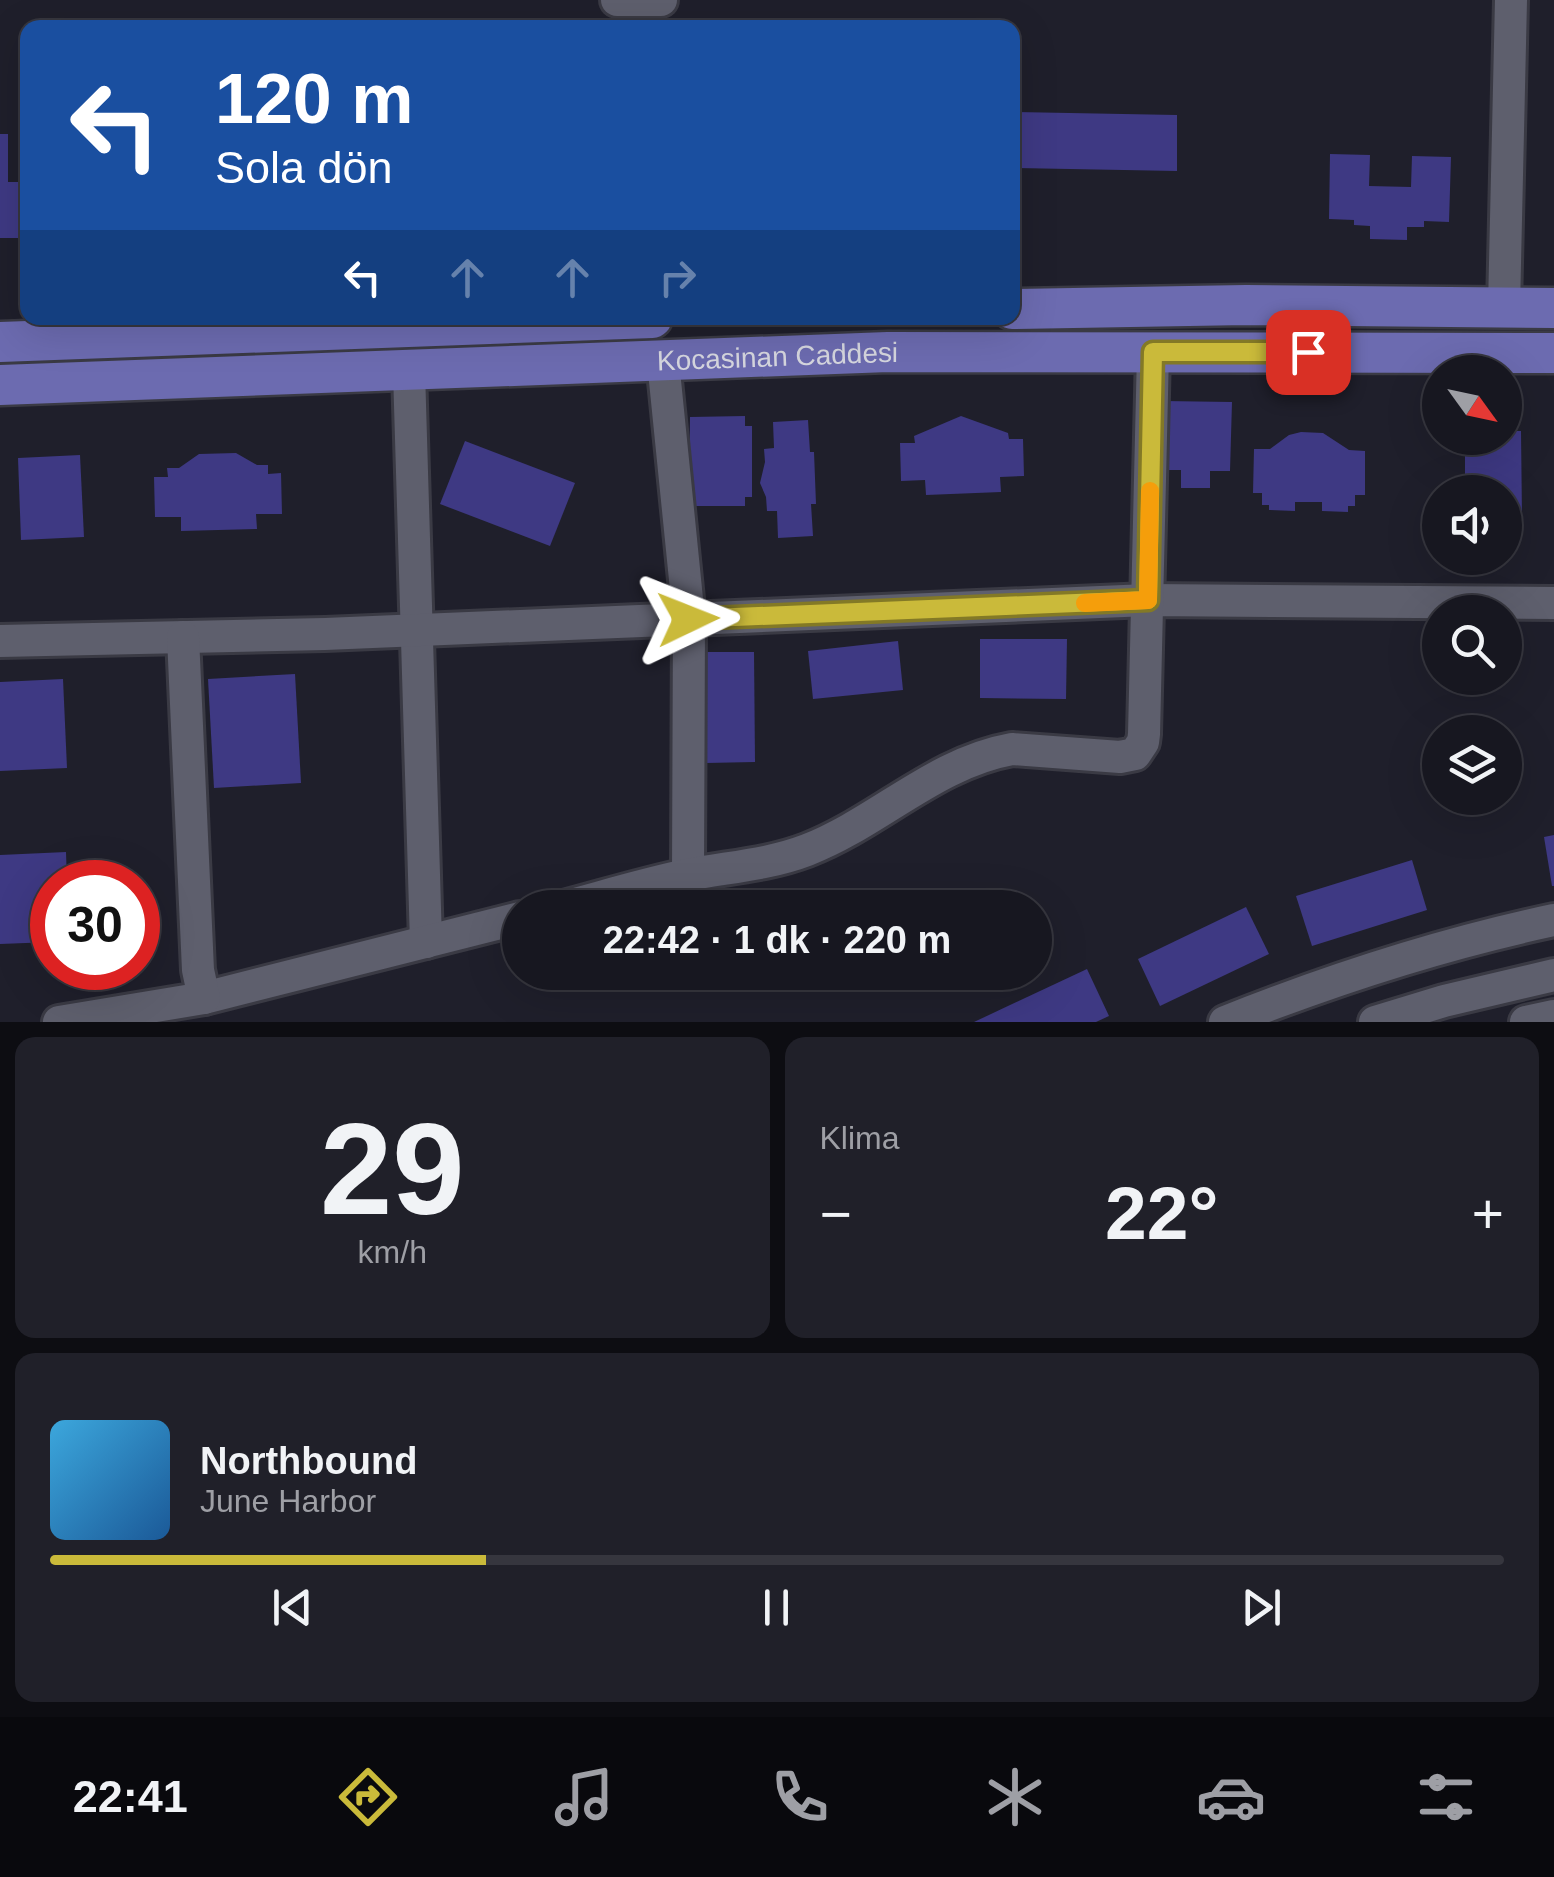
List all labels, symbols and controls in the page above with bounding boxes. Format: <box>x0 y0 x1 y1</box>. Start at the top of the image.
icon: left <box>50 60 180 190</box>
text: 120 m <box>215 60 413 138</box>
text: Sola dön <box>215 142 393 193</box>
icon: left <box>335 250 390 305</box>
icon: ahead <box>440 250 495 305</box>
icon: ahead <box>545 250 600 305</box>
icon: right <box>650 250 705 305</box>
pin <box>1266 310 1351 395</box>
icon: arrive <box>1281 325 1336 380</box>
street label: Kocasinan Caddesi <box>656 336 898 376</box>
north arrow <box>1422 355 1522 455</box>
map controls <box>1422 355 1522 815</box>
button: sound <box>1422 475 1522 575</box>
position arrow <box>636 567 740 671</box>
button: search <box>1422 595 1522 695</box>
button: layers <box>1422 715 1522 815</box>
speed limit sign: 30 <box>30 860 160 990</box>
text: 22:42 · 1 dk · 220 m <box>603 919 951 961</box>
text: 29 <box>320 1096 465 1242</box>
text: Klima <box>820 1120 900 1156</box>
text: 22° <box>1105 1171 1218 1255</box>
text: − <box>820 1183 852 1245</box>
text: + <box>1472 1183 1504 1245</box>
text: km/h <box>358 1234 427 1270</box>
text: Northbound <box>200 1440 417 1482</box>
text: June Harbor <box>200 1483 376 1519</box>
icon: previous <box>265 1580 320 1635</box>
icon: pause <box>749 1580 804 1635</box>
icon: next <box>1234 1580 1289 1635</box>
icon: directions <box>333 1762 403 1832</box>
icon: music <box>549 1762 619 1832</box>
icon: phone <box>765 1762 835 1832</box>
icon: climate <box>980 1762 1050 1832</box>
icon: car <box>1196 1762 1266 1832</box>
icon: filters <box>1411 1762 1481 1832</box>
text: 22:41 <box>73 1771 188 1822</box>

